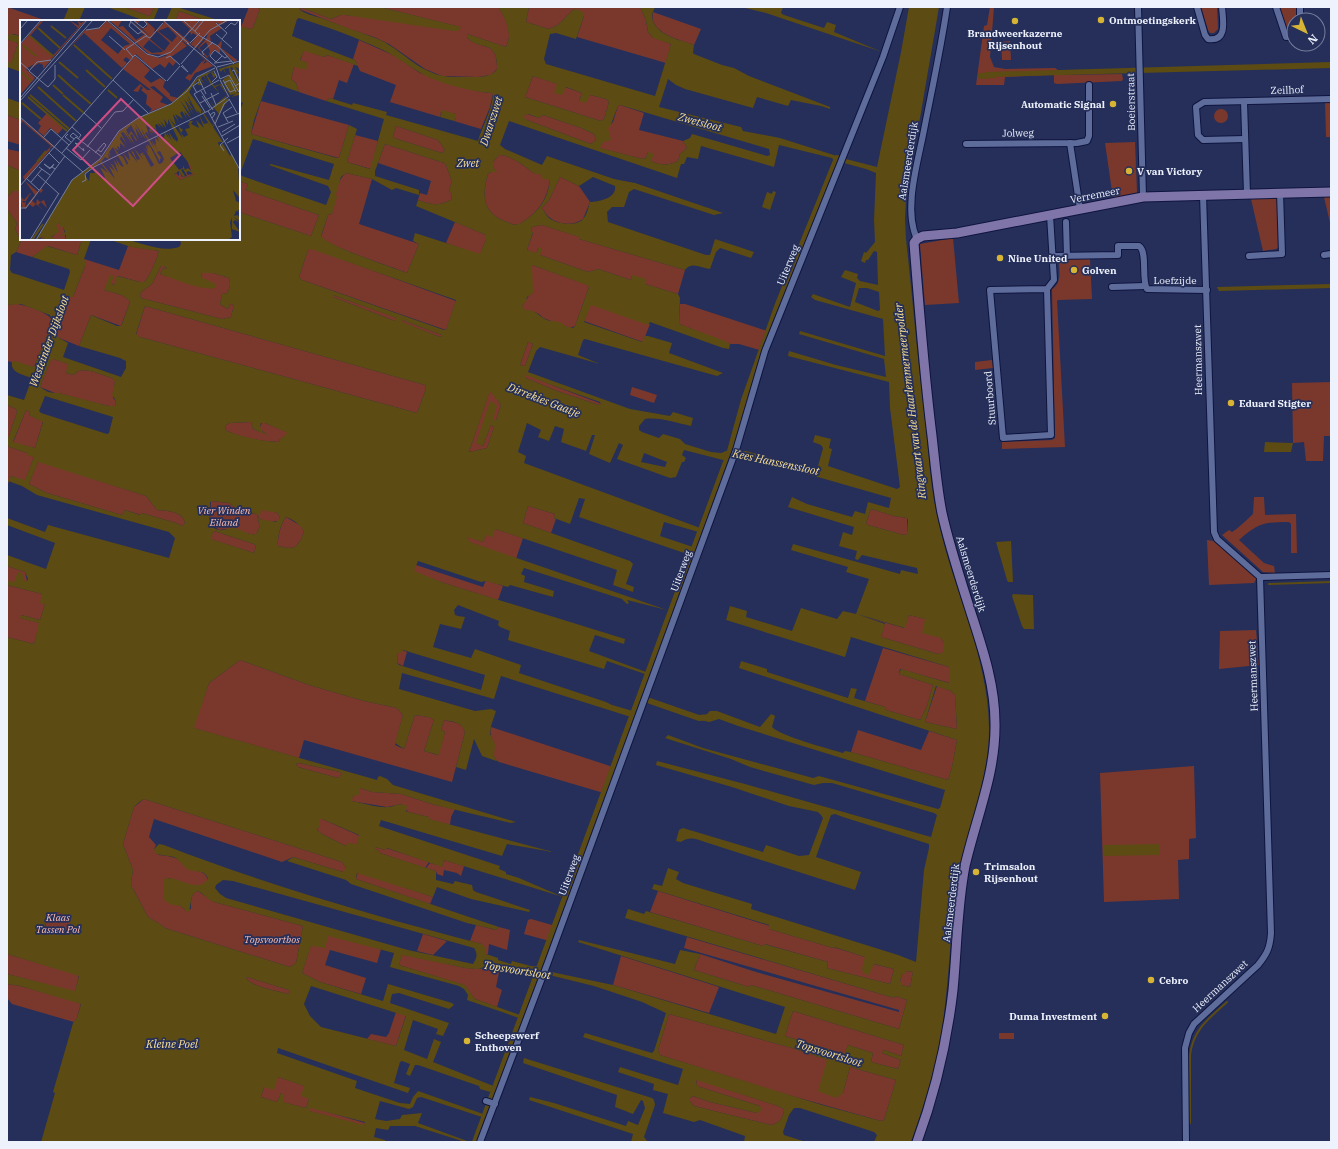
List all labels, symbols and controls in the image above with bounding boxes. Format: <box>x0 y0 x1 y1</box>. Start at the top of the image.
north arrow <box>1286 12 1326 52</box>
place label: Ontmoetingskerk <box>1109 14 1197 27</box>
marker: Ontmoetingskerk <box>1096 15 1106 25</box>
marker: Brandweerkazerne Rijsenhout <box>1010 16 1020 26</box>
inset map <box>20 20 240 240</box>
place label: Brandweerkazerne Rijsenhout <box>967 27 1063 52</box>
text: N <box>1305 31 1321 48</box>
street label: Boeierstraat <box>1124 72 1138 131</box>
street label: Zeilhof <box>1270 83 1304 97</box>
water label: Dwarszwet <box>476 94 506 148</box>
place label: Automatic Signal <box>1021 98 1105 111</box>
marker: Automatic Signal <box>1108 99 1118 109</box>
water label: Zwetsloot <box>676 109 724 135</box>
street label: Aalsmeerderdijk <box>895 121 921 201</box>
street label: Jolweg <box>1002 126 1034 140</box>
water label: Zwet <box>456 156 480 170</box>
place label: V van Victory <box>1137 165 1203 178</box>
marker: V van Victory <box>1124 166 1134 176</box>
street label: Verremeer <box>1069 184 1122 206</box>
street label: Uiterweg <box>774 242 802 287</box>
place label: Nine United <box>1008 252 1068 265</box>
marker: Nine United <box>995 253 1005 263</box>
place label: Golven <box>1082 264 1117 277</box>
marker: Golven <box>1069 265 1079 275</box>
street label: Loefzijde <box>1153 274 1197 287</box>
water label: Westeinder Dijksloot <box>26 292 72 388</box>
water label: Ringvaart van de Haarlemmermeerpolder <box>891 301 929 501</box>
street label: Heermanszwet <box>1191 324 1205 395</box>
street label: Stuurboord <box>981 370 999 426</box>
water label: Dirrekies Gaatje <box>505 379 582 420</box>
place label: Eduard Stigter <box>1239 397 1311 410</box>
marker: Eduard Stigter <box>1226 398 1236 408</box>
water label: Kees Hanssenssloot <box>730 446 822 478</box>
park label: Vier Winden Eiland <box>197 504 251 529</box>
street label: Aalsmeerderdijk <box>953 534 989 614</box>
street label: Uiterweg <box>668 548 695 593</box>
street label: Heermanszwet <box>1245 640 1261 712</box>
street label: Uiterweg <box>556 852 583 897</box>
place label: Trimsalon Rijsenhout <box>984 860 1038 885</box>
street label: Aalsmeerderdijk <box>940 863 962 943</box>
marker: Trimsalon Rijsenhout <box>971 867 981 877</box>
park label: Klaas Tassen Pol <box>36 911 80 936</box>
park label: Topsvoortbos <box>244 933 300 946</box>
street label: Heermanszwet <box>1190 957 1251 1015</box>
water label: Topsvoortsloot <box>482 958 553 982</box>
place label: Cebro <box>1159 974 1188 987</box>
marker: Cebro <box>1146 975 1156 985</box>
place label: Duma Investment <box>1009 1010 1097 1023</box>
marker: Duma Investment <box>1100 1011 1110 1021</box>
place label: Scheepswerf Enthoven <box>475 1029 540 1054</box>
marker: Scheepswerf Enthoven <box>462 1036 472 1046</box>
water label: Topsvoortsloot <box>794 1036 865 1070</box>
water label: Kleine Poel <box>145 1037 199 1051</box>

